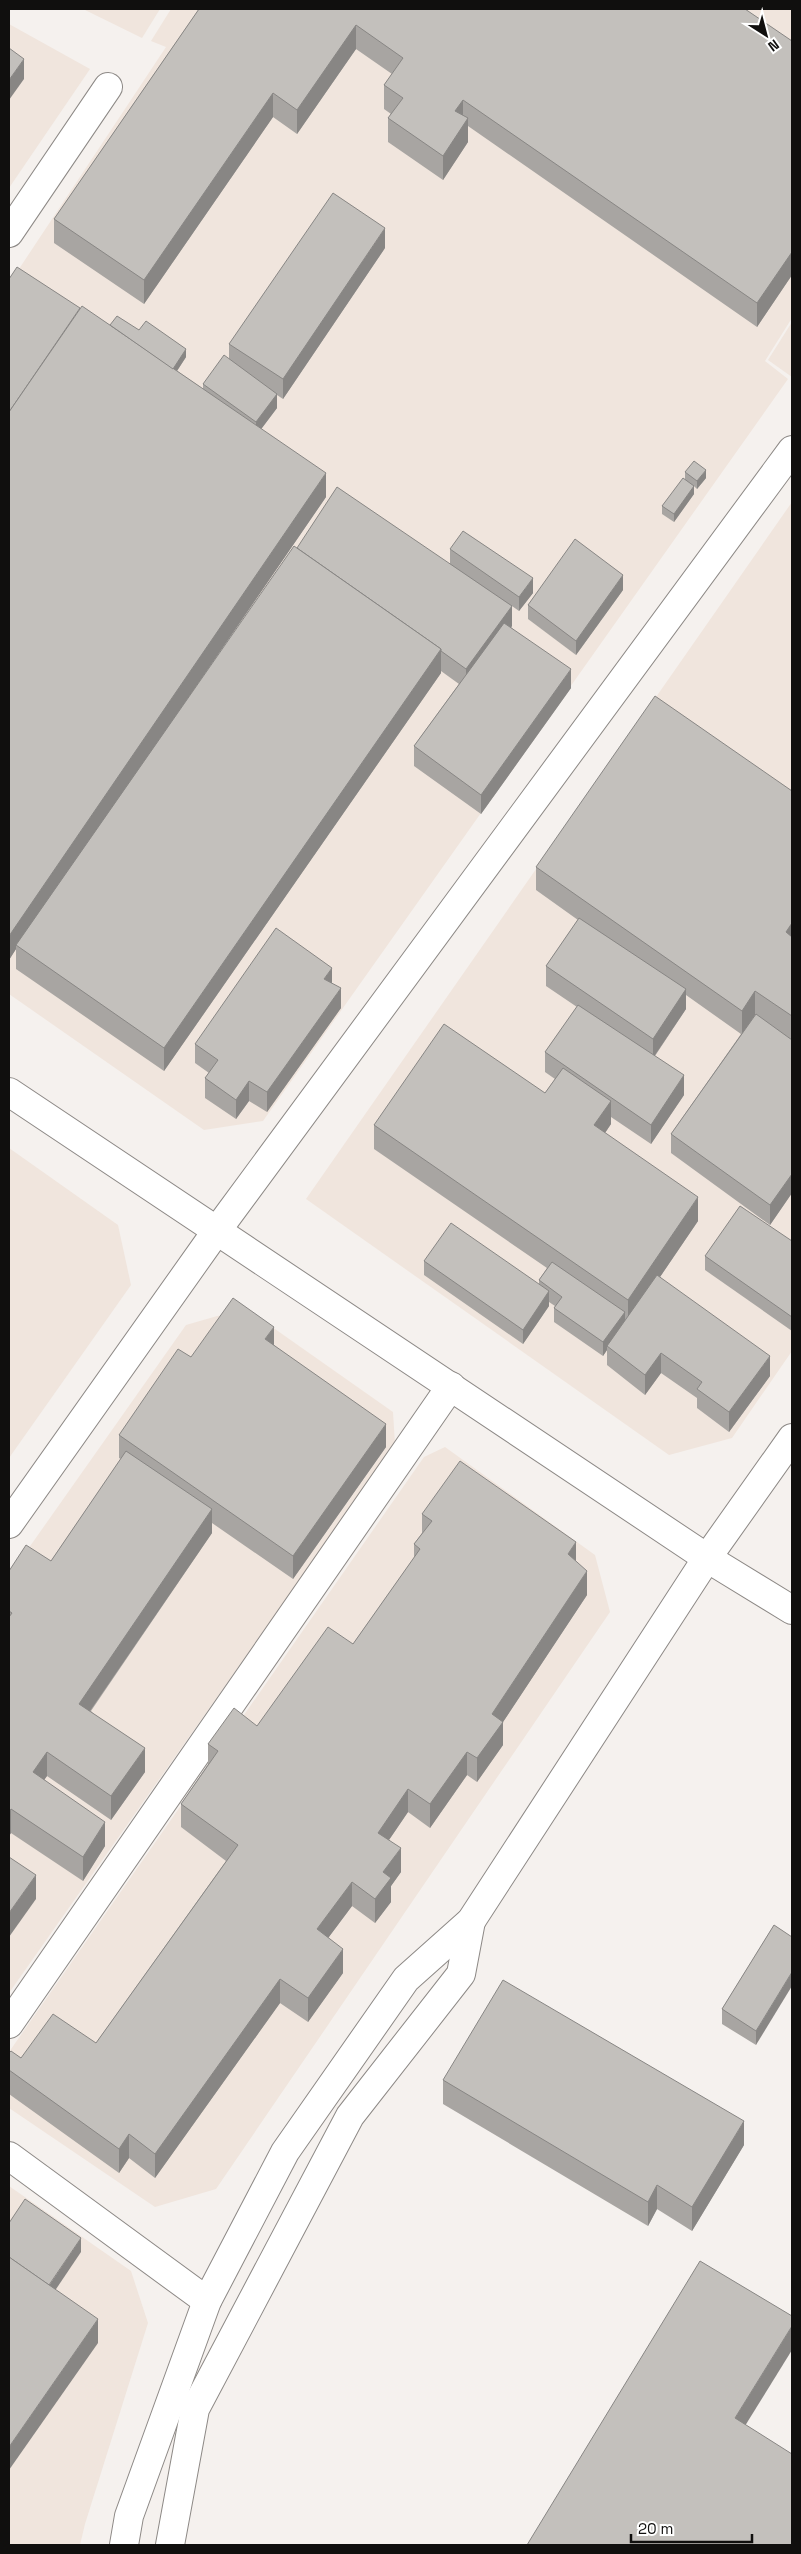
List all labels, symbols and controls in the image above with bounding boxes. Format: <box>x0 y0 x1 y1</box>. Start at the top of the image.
north arrow <box>741 10 791 60</box>
text: N <box>765 35 783 56</box>
scale bar <box>631 2512 752 2544</box>
text: 20 m <box>638 2519 673 2538</box>

